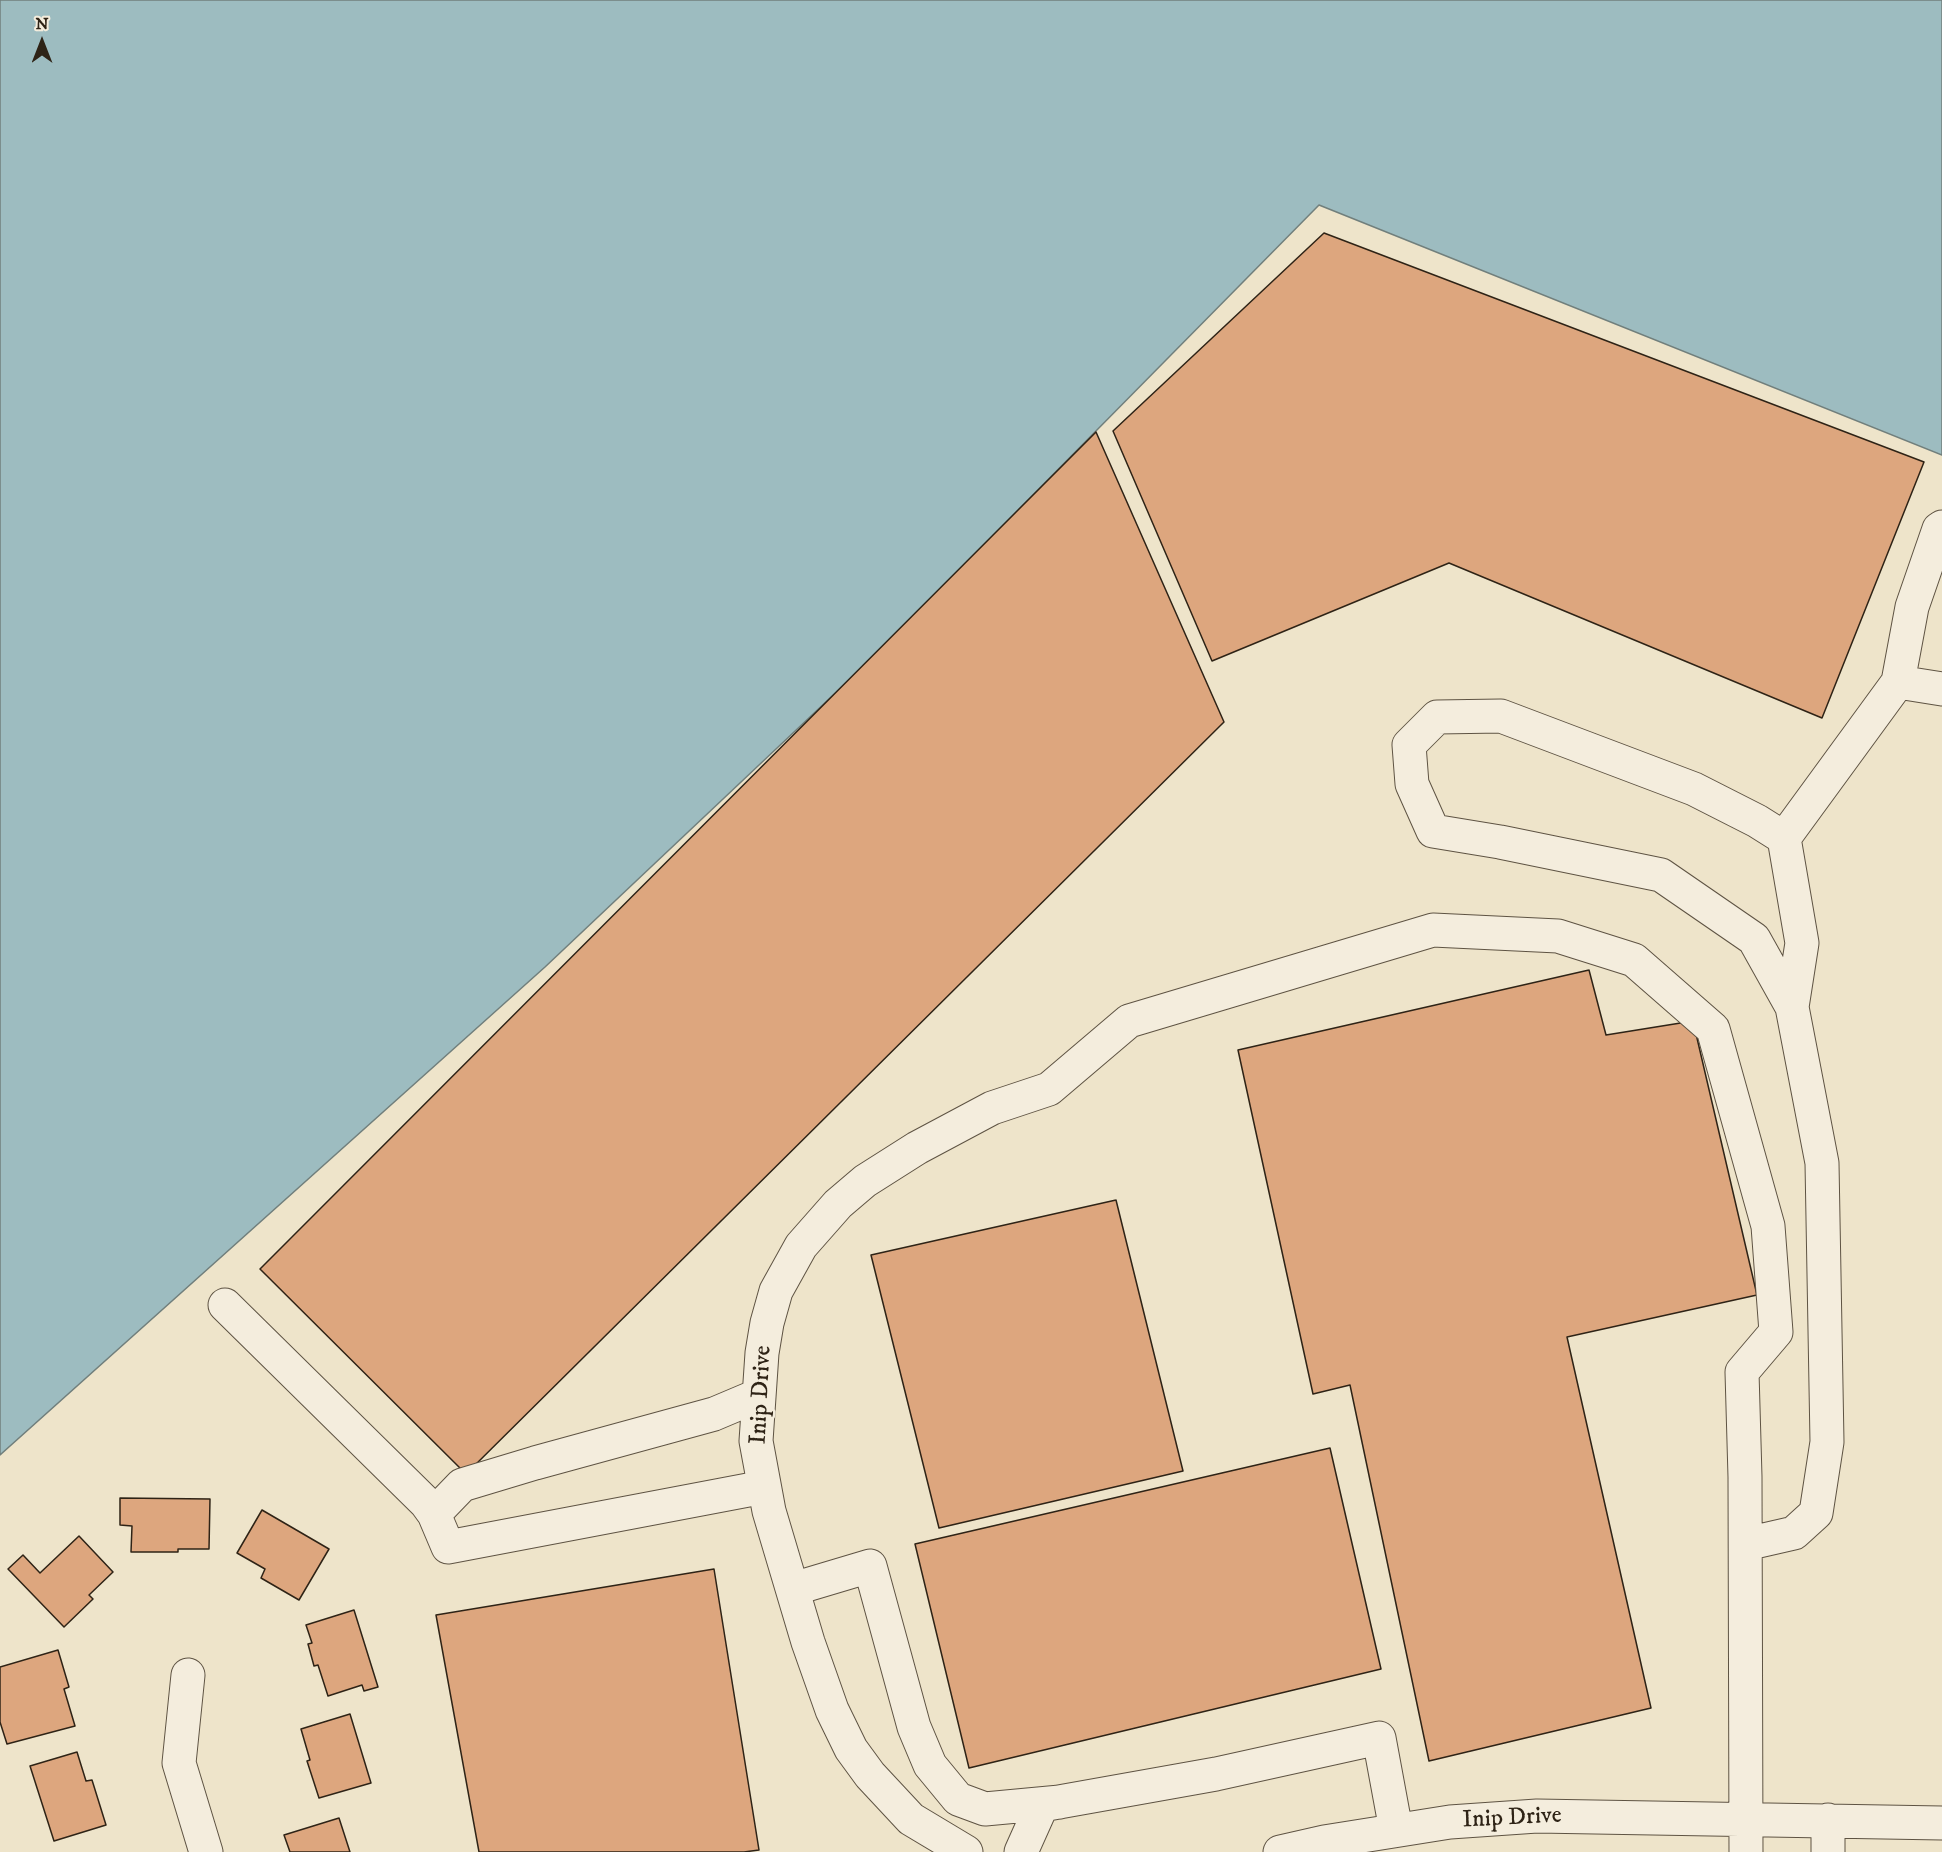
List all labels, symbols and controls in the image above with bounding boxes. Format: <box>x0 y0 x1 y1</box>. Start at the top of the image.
north arrow <box>12 12 72 72</box>
text: N <box>35 14 49 34</box>
street label: Inip Drive <box>745 1345 779 1445</box>
street label: Inip Drive <box>1462 1802 1562 1836</box>

